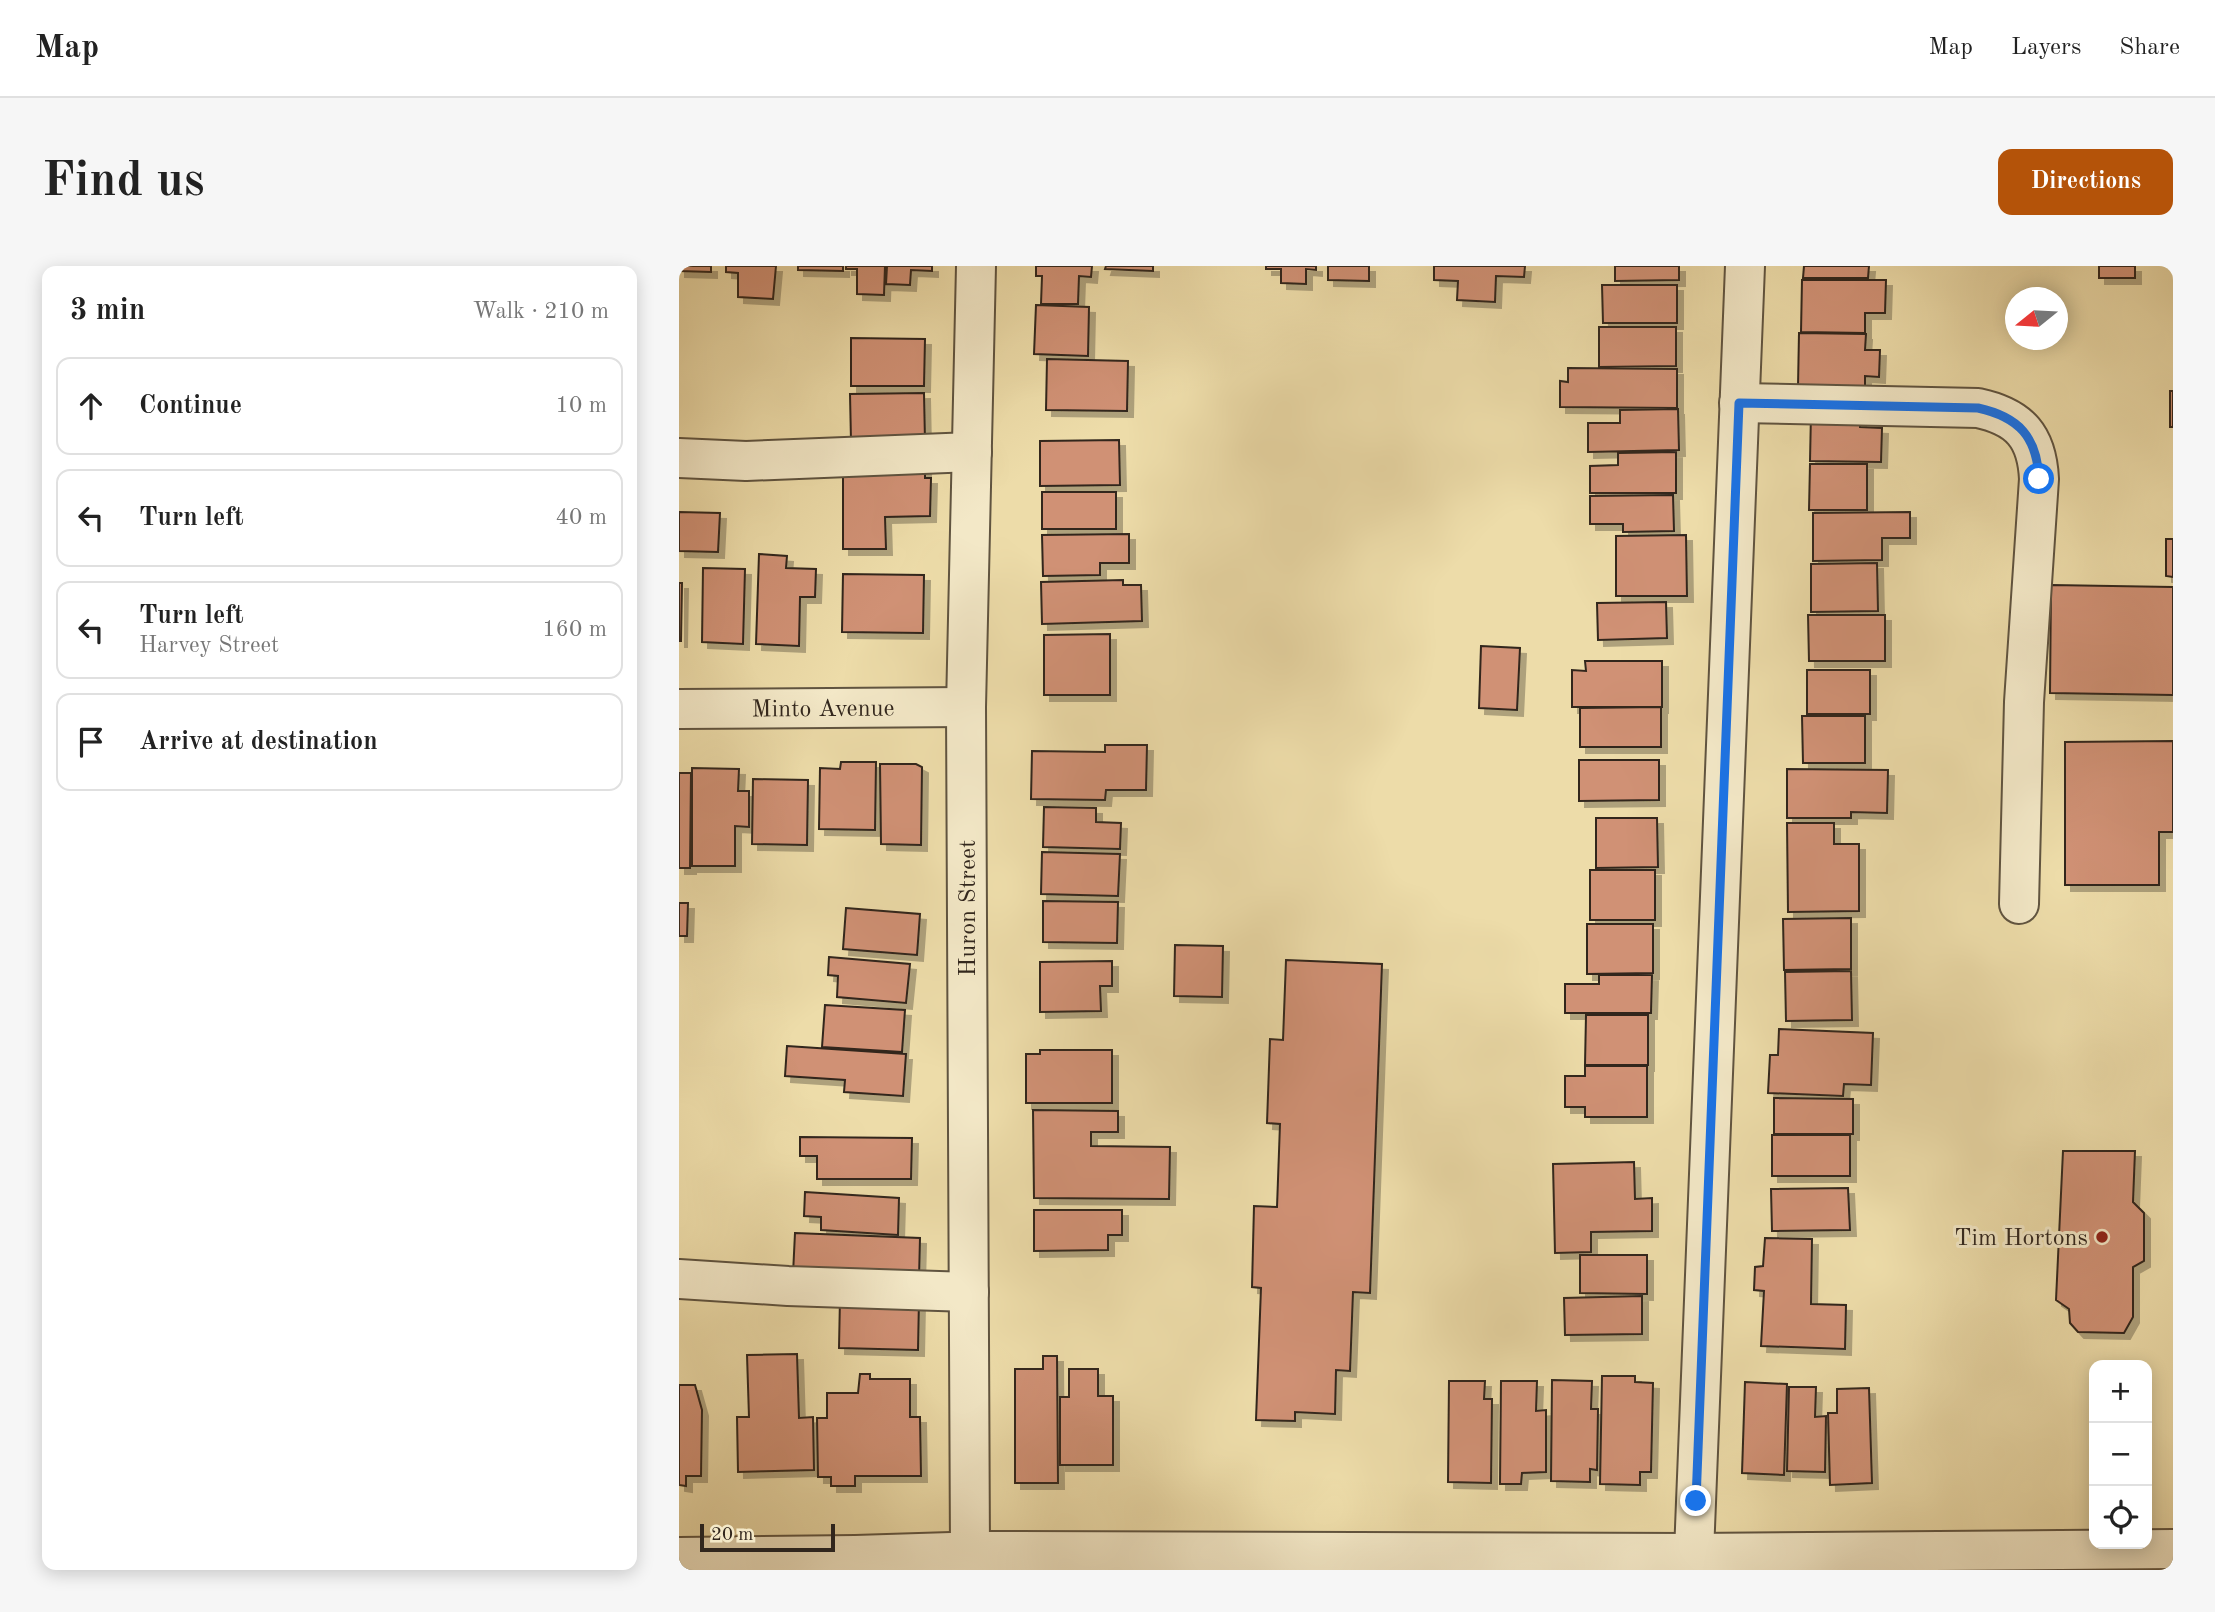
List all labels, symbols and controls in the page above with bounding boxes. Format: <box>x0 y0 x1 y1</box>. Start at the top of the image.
text: Map <box>35 32 99 65</box>
text: Map <box>1929 36 1973 60</box>
text: Layers <box>2011 36 2081 60</box>
text: Share <box>2119 36 2180 60</box>
button: Directions <box>1998 149 2173 215</box>
text: Find us <box>42 158 205 207</box>
north arrow <box>2005 287 2068 350</box>
text: 3 min <box>70 296 145 326</box>
text: Walk · 210 m <box>473 300 609 323</box>
icon: ahead <box>72 387 110 425</box>
text: Continue <box>139 393 242 419</box>
text: 10 m <box>556 394 607 417</box>
route start <box>2023 463 2054 494</box>
icon: left <box>72 499 110 537</box>
text: Turn left <box>139 505 244 531</box>
text: 40 m <box>556 506 607 529</box>
text: Turn left <box>139 603 244 629</box>
icon: left <box>72 611 110 649</box>
text: 160 m <box>542 618 607 641</box>
text: Harvey Street <box>139 634 279 657</box>
street label: Minto Avenue <box>751 697 895 722</box>
icon: arrive <box>72 723 110 761</box>
text: Arrive at destination <box>139 729 378 755</box>
street label: Huron Street <box>957 840 981 976</box>
place label: Tim Hortons <box>1954 1227 2088 1251</box>
marker: Tim Hortons <box>2094 1229 2110 1245</box>
map controls <box>2089 1360 2152 1549</box>
button: + <box>2089 1360 2152 1423</box>
button: − <box>2089 1423 2152 1486</box>
route end <box>1680 1485 1711 1516</box>
button: locate <box>2089 1486 2152 1549</box>
scale bar <box>700 1521 835 1553</box>
text: 20 m <box>711 1526 753 1545</box>

